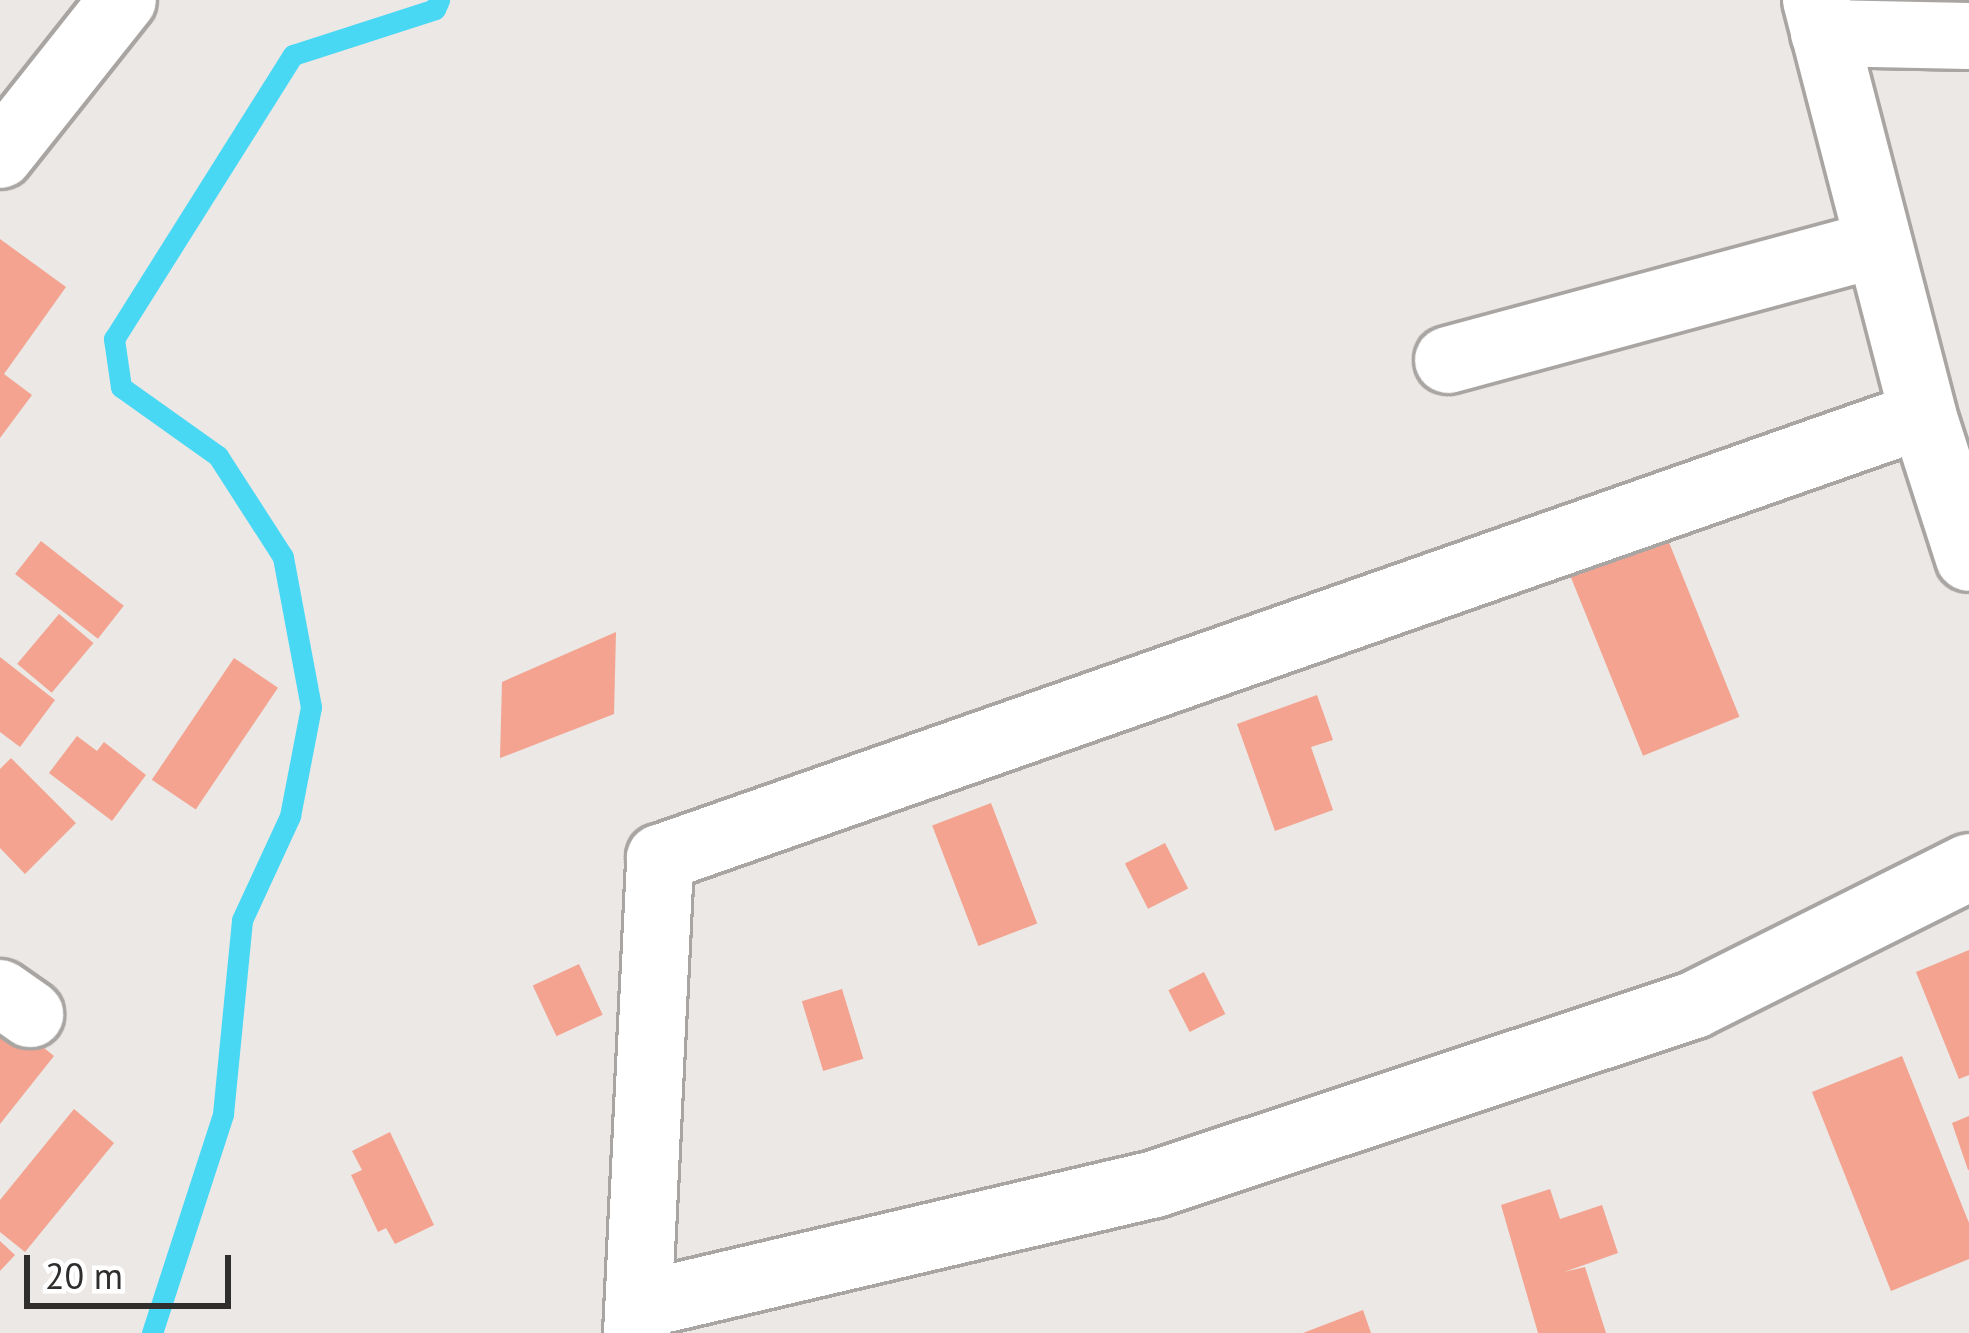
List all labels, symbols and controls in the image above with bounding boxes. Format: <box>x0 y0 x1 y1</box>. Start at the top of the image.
scale bar <box>30 1231 237 1305</box>
text: 20 m <box>45 1252 123 1299</box>

